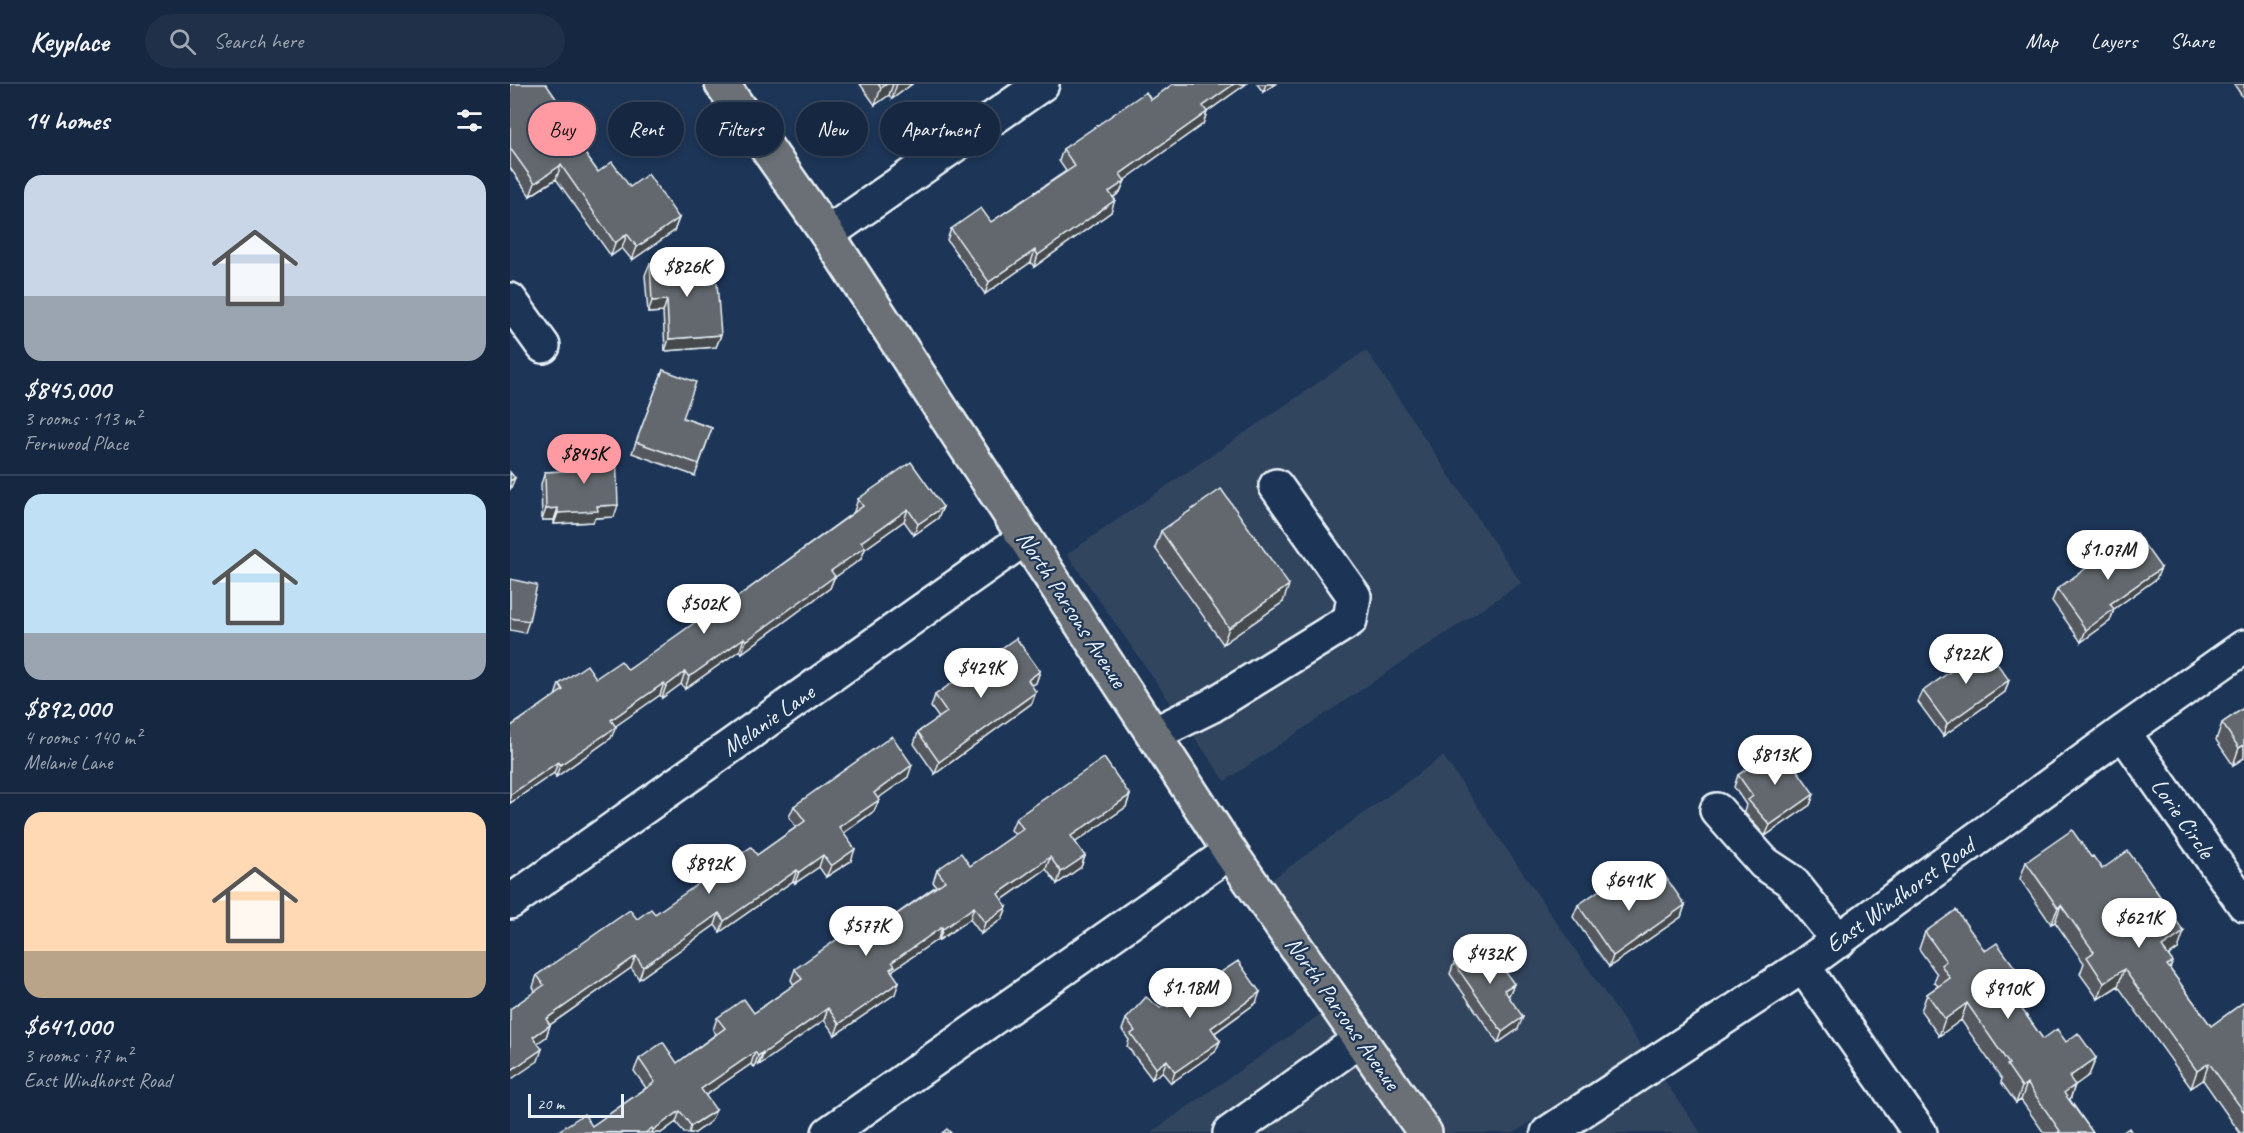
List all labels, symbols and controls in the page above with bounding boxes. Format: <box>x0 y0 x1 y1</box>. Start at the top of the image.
search box <box>145 14 565 68</box>
text: Keyplace <box>30 24 109 59</box>
icon: search <box>166 25 199 58</box>
text: Search here <box>214 27 303 55</box>
text: Map <box>2025 28 2058 54</box>
text: Layers <box>2091 28 2137 54</box>
text: Share <box>2170 28 2214 54</box>
chip: Buy <box>528 102 596 156</box>
chip: Rent <box>608 102 684 156</box>
chip: Filters <box>696 102 784 156</box>
chip: New <box>796 102 868 156</box>
chip: Apartment <box>880 102 1000 156</box>
text: 14 homes <box>24 104 109 137</box>
icon: filters <box>453 104 486 137</box>
icon: home <box>201 214 309 322</box>
pin: $826K <box>645 247 729 298</box>
text: $826K <box>664 254 710 279</box>
text: $845,000 <box>24 373 111 406</box>
text: 3 rooms · 113 m² <box>24 406 141 431</box>
text: Fernwood Place <box>24 431 128 456</box>
pin: $845K <box>542 434 626 485</box>
text: $845K <box>561 441 607 466</box>
street label: North Parsons Avenue <box>1010 525 1135 695</box>
pin: $1.07M <box>2059 530 2157 581</box>
icon: home <box>201 533 309 641</box>
text: $1.07M <box>2081 537 2135 562</box>
pin: $502K <box>662 584 746 635</box>
text: $502K <box>681 591 727 616</box>
pin: $922K <box>1924 634 2008 685</box>
text: $922K <box>1943 641 1989 666</box>
pin: $429K <box>939 648 1023 699</box>
text: $429K <box>958 655 1004 680</box>
street label: Melanie Lane <box>716 676 822 763</box>
text: $892,000 <box>24 692 111 725</box>
text: 4 rooms · 140 m² <box>24 725 141 750</box>
pin: $813K <box>1733 735 1817 786</box>
text: $813K <box>1752 742 1798 767</box>
text: Melanie Lane <box>24 750 113 775</box>
street label: Lorie Circle <box>2145 772 2223 866</box>
street label: East Windhorst Road <box>1819 829 1983 959</box>
pin: $892K <box>667 844 751 895</box>
icon: home <box>201 851 309 959</box>
text: $892K <box>686 851 732 876</box>
pin: $641K <box>1587 861 1671 912</box>
text: $641K <box>1606 868 1652 893</box>
pin: $621K <box>2097 898 2181 949</box>
text: $621K <box>2116 905 2162 930</box>
pin: $577K <box>824 906 908 957</box>
text: $577K <box>843 913 889 938</box>
street label: North Parsons Avenue <box>1279 930 1408 1098</box>
pin: $432K <box>1448 934 1532 985</box>
text: $432K <box>1467 941 1513 966</box>
pin: $1.18M <box>1141 968 1239 1019</box>
pin: $910K <box>1966 969 2050 1020</box>
text: $1.18M <box>1163 975 1217 1000</box>
text: $910K <box>1985 976 2031 1001</box>
text: $641,000 <box>24 1010 112 1043</box>
text: 3 rooms · 77 m² <box>24 1043 132 1068</box>
text: East Windhorst Road <box>24 1068 172 1093</box>
scale bar <box>528 1091 624 1118</box>
text: 20 m <box>537 1094 564 1114</box>

